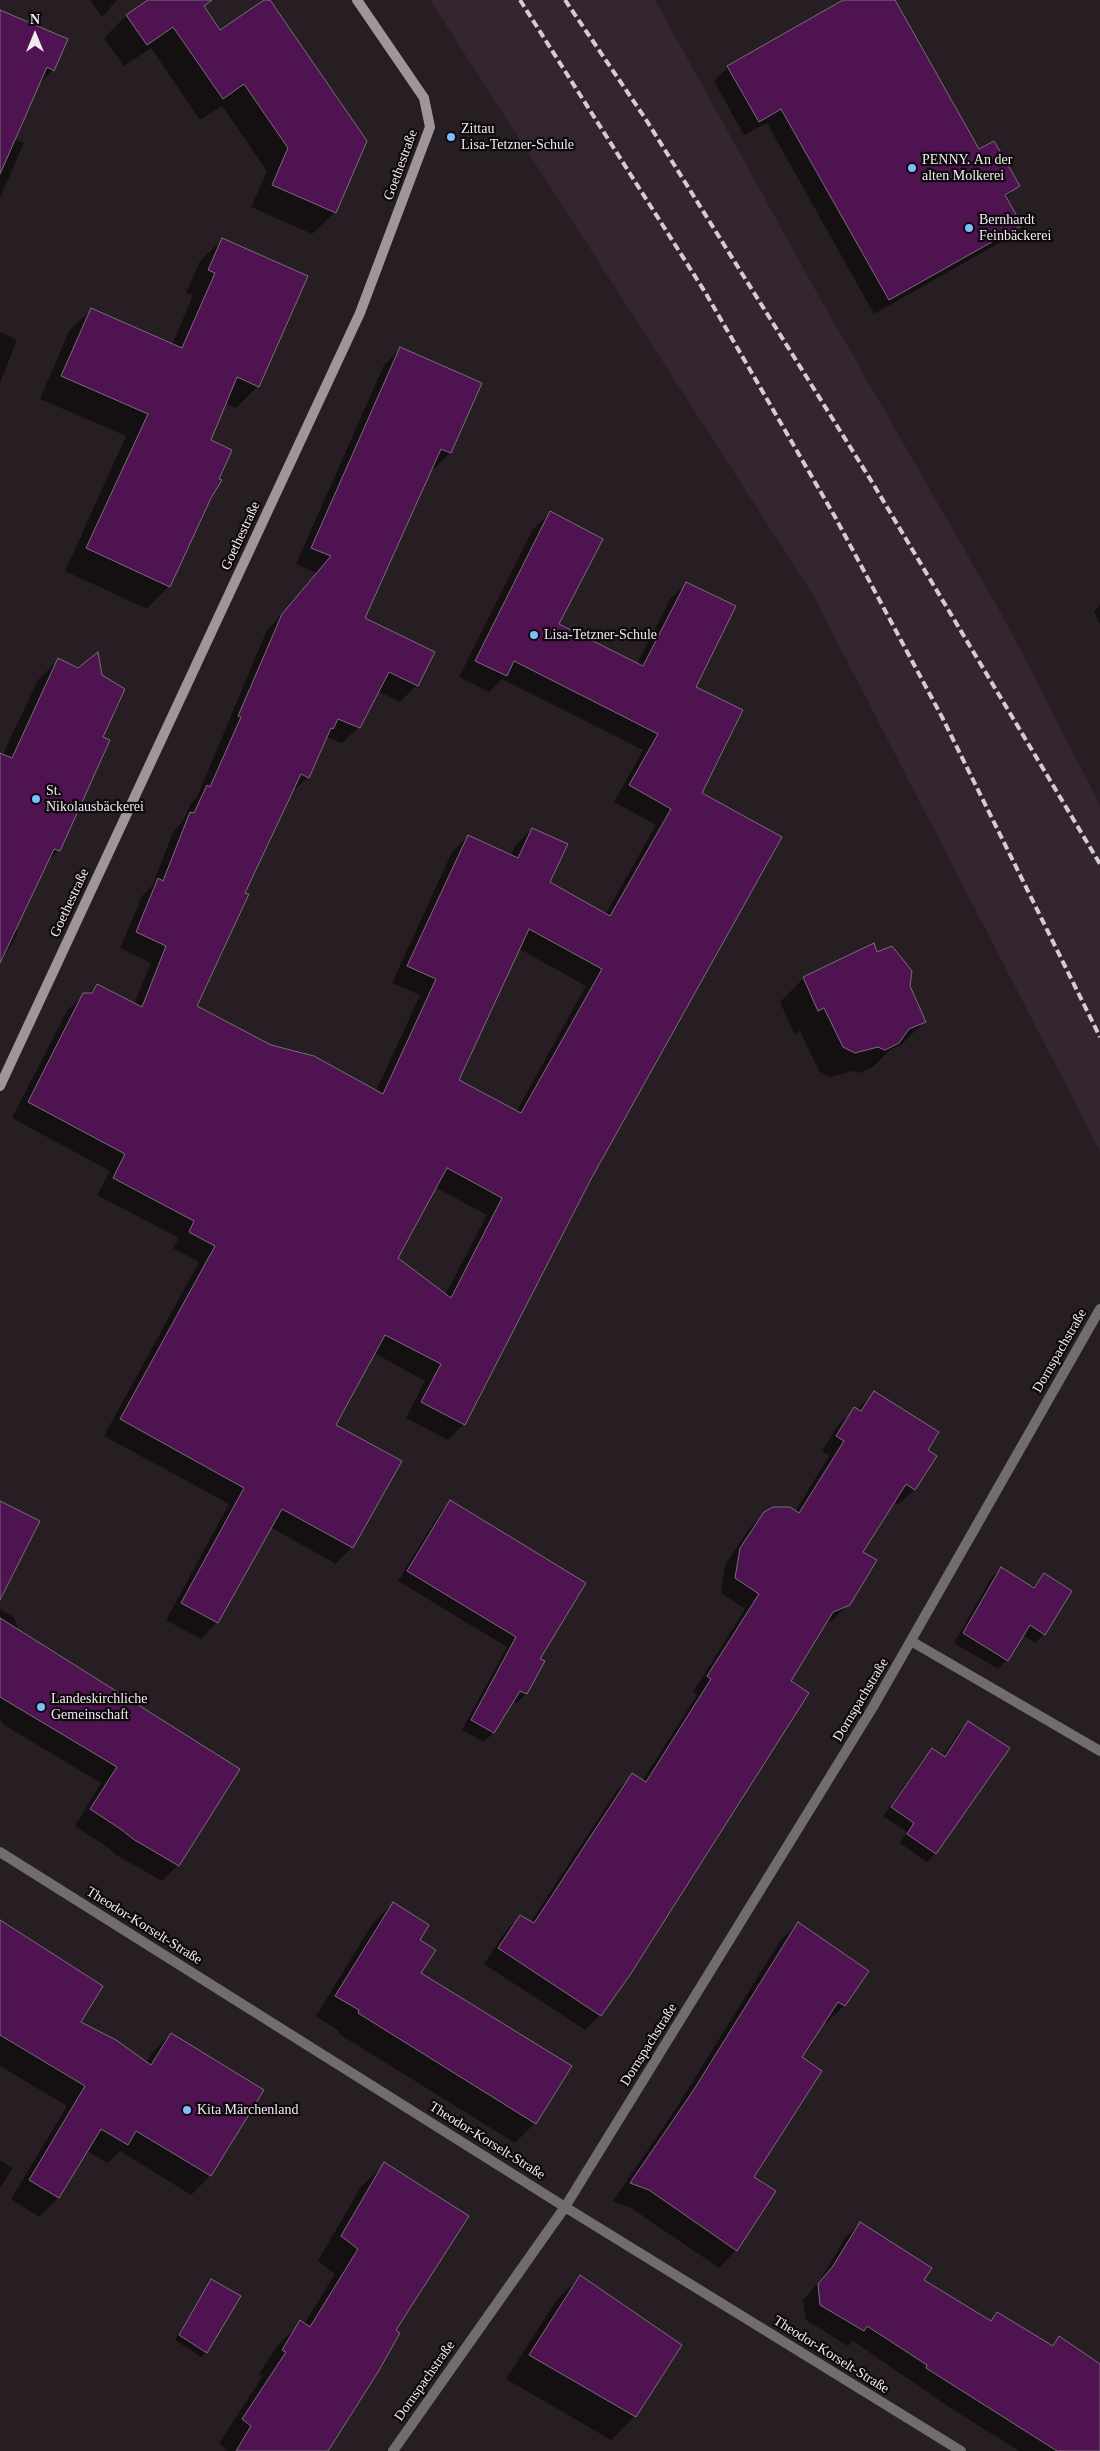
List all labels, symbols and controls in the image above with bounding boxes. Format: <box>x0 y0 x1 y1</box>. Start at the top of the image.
north arrow <box>10 10 60 60</box>
text: N <box>30 12 40 27</box>
place label: Zittau Lisa-Tetzner-Schule <box>461 121 574 154</box>
street label: Goethestraße <box>380 127 422 203</box>
marker: Zittau Lisa-Tetzner-Schule <box>445 131 457 143</box>
place label: PENNY. An der alten Molkerei <box>922 152 1012 184</box>
marker: PENNY. An der alten Molkerei <box>906 162 918 174</box>
place label: Bernhardt Feinbäckerei <box>979 212 1051 244</box>
marker: Bernhardt Feinbäckerei <box>963 222 975 234</box>
street label: Goethestraße <box>218 499 264 573</box>
place label: Lisa-Tetzner-Schule <box>544 627 657 643</box>
marker: Lisa-Tetzner-Schule <box>528 629 540 641</box>
place label: St. Nikolausbäckerei <box>46 783 144 816</box>
marker: St. Nikolausbäckerei <box>30 793 42 805</box>
street label: Goethestraße <box>47 866 93 940</box>
street label: Dornspachstraße <box>1029 1306 1091 1396</box>
street label: Dornspachstraße <box>830 1655 892 1745</box>
place label: Landeskirchliche Gemeinschaft <box>51 1691 147 1724</box>
marker: Landeskirchliche Gemeinschaft <box>35 1701 47 1713</box>
street label: Theodor-Korselt-Straße <box>83 1884 205 1968</box>
street label: Dornspachstraße <box>617 2001 681 2089</box>
street label: Theodor-Korselt-Straße <box>426 2099 548 2183</box>
place label: Kita Märchenland <box>197 2102 298 2118</box>
marker: Kita Märchenland <box>181 2104 193 2116</box>
street label: Theodor-Korselt-Straße <box>770 2313 892 2397</box>
street label: Dornspachstraße <box>391 2338 459 2424</box>

